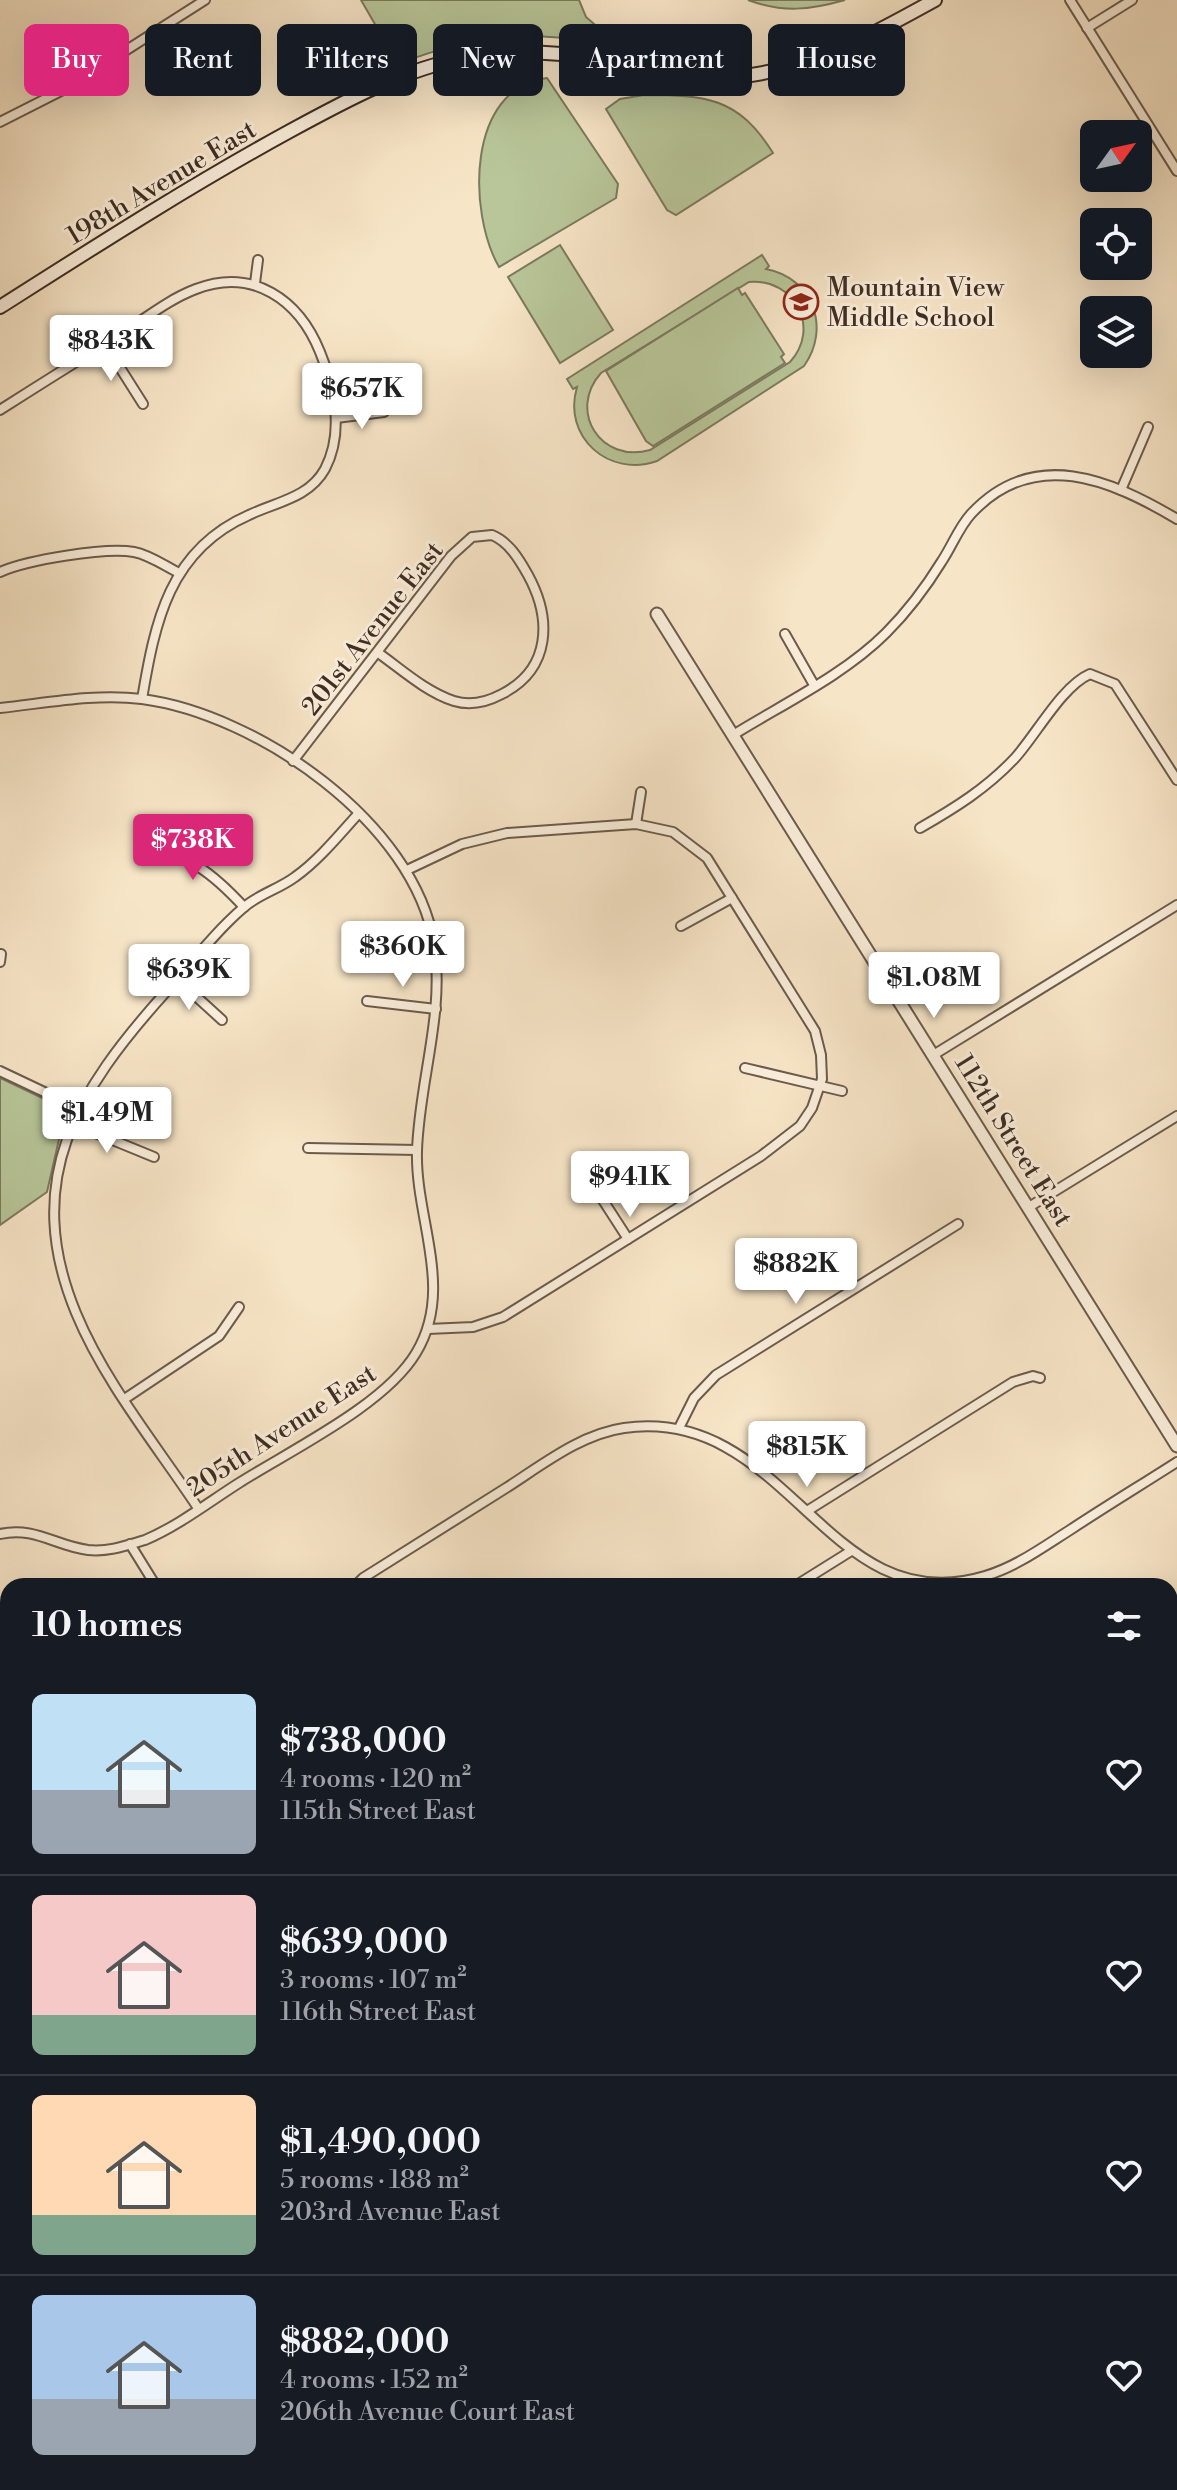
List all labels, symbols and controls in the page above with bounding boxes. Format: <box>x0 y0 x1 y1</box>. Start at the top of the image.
chip: Buy <box>24 24 129 96</box>
chip: Rent <box>145 24 261 96</box>
chip: Filters <box>277 24 417 96</box>
chip: New <box>433 24 543 96</box>
chip: Apartment <box>559 24 752 96</box>
chip: House <box>768 24 905 96</box>
street label: 198th Avenue East <box>61 114 262 252</box>
north arrow <box>1080 120 1152 192</box>
map controls <box>1080 120 1152 368</box>
button: locate <box>1080 208 1152 280</box>
place label: Mountain View Middle School <box>827 272 1005 334</box>
school or university icon: Mountain View Middle School <box>782 283 820 321</box>
button: layers <box>1080 296 1152 368</box>
pin: $843K <box>55 315 167 383</box>
text: $843K <box>68 325 154 357</box>
pin: $657K <box>306 363 418 431</box>
text: $657K <box>320 373 404 405</box>
street label: 201st Avenue East <box>295 535 451 722</box>
pin: $738K <box>137 814 249 882</box>
text: $738K <box>151 824 235 856</box>
pin: $360K <box>347 921 459 989</box>
text: $360K <box>359 931 447 963</box>
pin: $639K <box>133 944 245 1012</box>
pin: $1.08M <box>869 952 999 1020</box>
text: $639K <box>147 954 231 986</box>
text: $1.08M <box>887 962 981 994</box>
street label: 112th Street East <box>947 1049 1079 1232</box>
pin: $1.49M <box>42 1087 172 1155</box>
text: $1.49M <box>60 1097 154 1129</box>
pin: $941K <box>574 1151 686 1219</box>
text: $941K <box>589 1161 671 1193</box>
pin: $882K <box>740 1238 852 1306</box>
text: $882K <box>753 1248 839 1280</box>
street label: 205th Avenue East <box>181 1358 382 1504</box>
pin: $815K <box>751 1421 863 1489</box>
text: $815K <box>766 1431 848 1463</box>
icon: filters <box>1102 1604 1146 1648</box>
text: 10 homes <box>32 1605 182 1647</box>
text: $738,000 <box>280 1721 447 1763</box>
icon: home <box>96 1726 192 1822</box>
icon: heart <box>1102 1752 1146 1796</box>
text: 4 rooms · 120 m² <box>280 1763 471 1795</box>
text: 115th Street East <box>280 1795 476 1827</box>
text: $639,000 <box>280 1922 448 1964</box>
icon: home <box>96 1927 192 2023</box>
icon: heart <box>1102 1953 1146 1997</box>
text: 3 rooms · 107 m² <box>280 1964 467 1996</box>
text: 116th Street East <box>280 1996 476 2028</box>
text: $1,490,000 <box>280 2122 481 2164</box>
icon: home <box>96 2127 192 2223</box>
icon: heart <box>1102 2153 1146 2197</box>
text: 5 rooms · 188 m² <box>280 2164 469 2196</box>
text: 203rd Avenue East <box>280 2196 501 2228</box>
text: $882,000 <box>280 2322 449 2364</box>
icon: home <box>96 2327 192 2423</box>
icon: heart <box>1102 2353 1146 2397</box>
text: 4 rooms · 152 m² <box>280 2364 468 2396</box>
text: 206th Avenue Court East <box>280 2396 575 2428</box>

